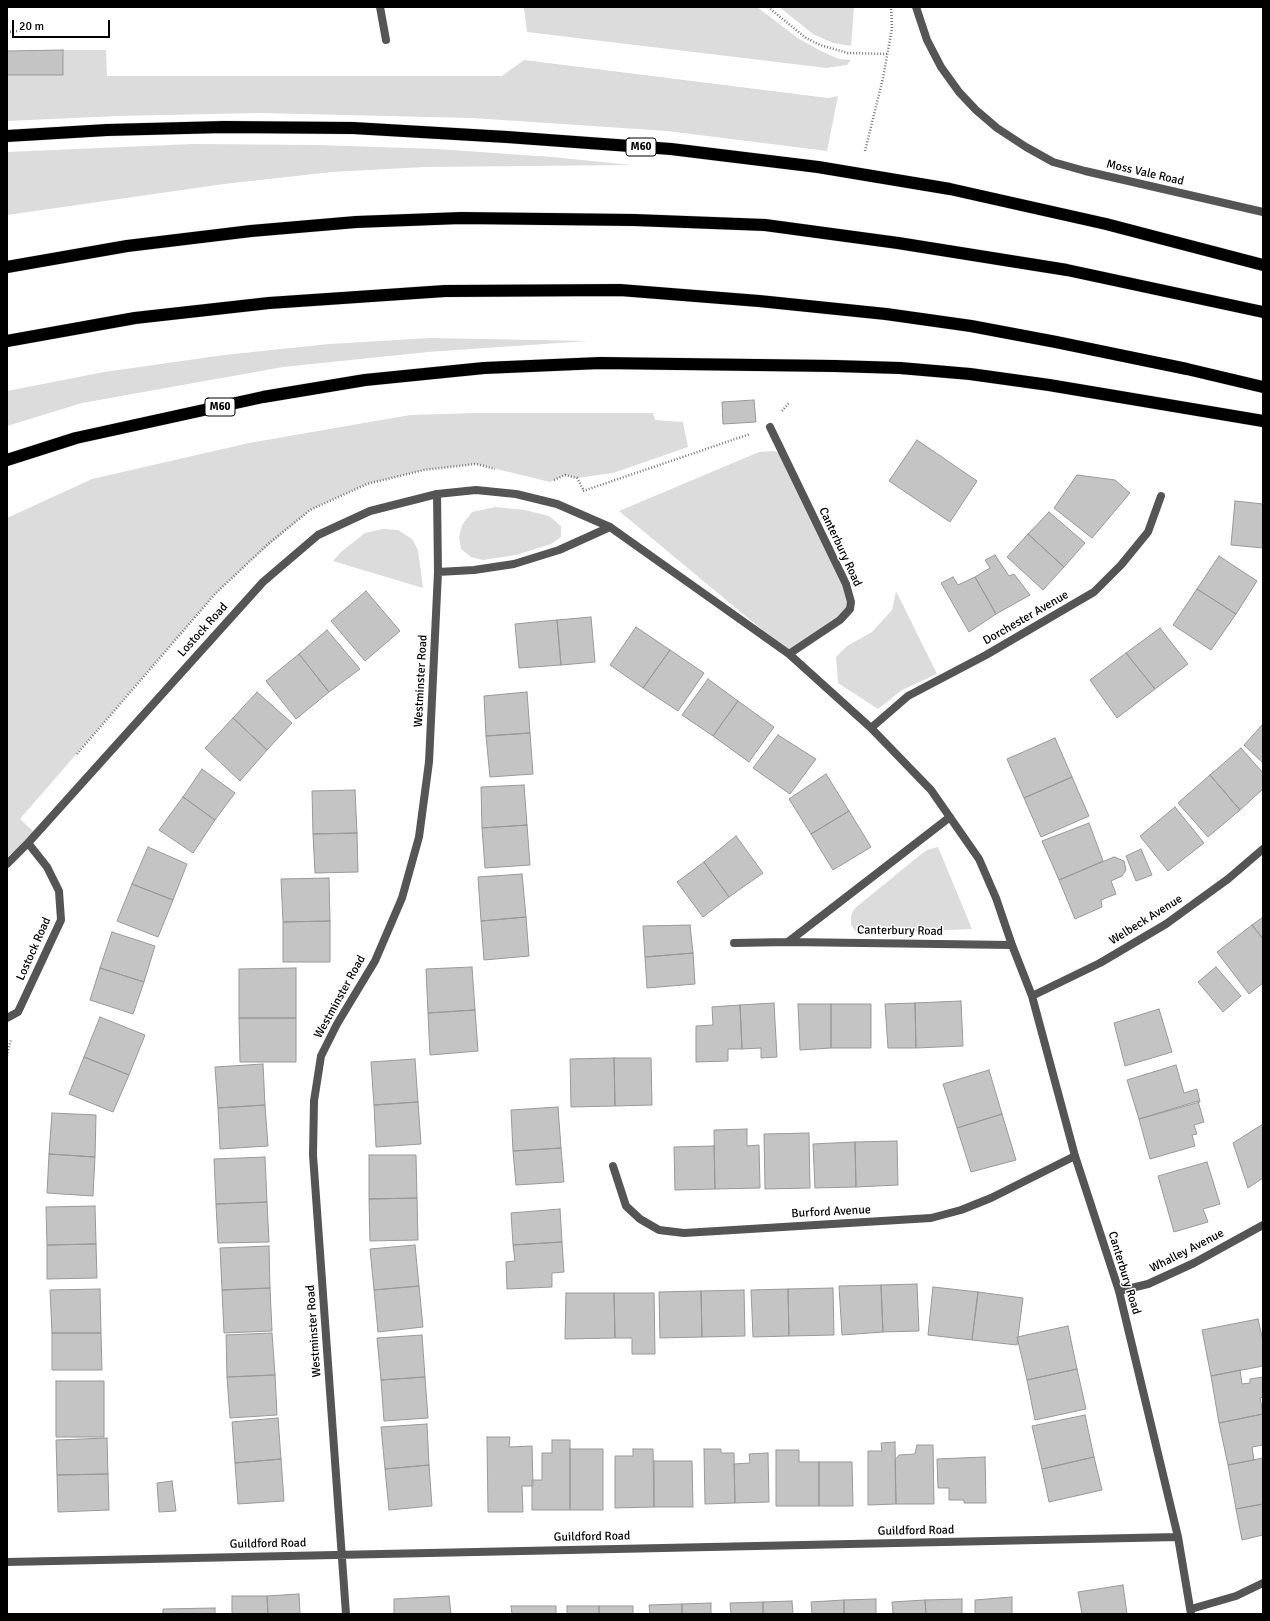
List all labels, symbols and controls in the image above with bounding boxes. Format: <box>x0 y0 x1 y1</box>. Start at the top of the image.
scale bar <box>14 12 112 38</box>
text: 20 m <box>19 19 44 34</box>
road number: M60 <box>626 138 656 156</box>
street label: Moss Vale Road <box>1105 157 1185 189</box>
road number: M60 <box>205 398 235 416</box>
street label: Canterbury Road <box>815 505 865 589</box>
street label: Dorchester Avenue <box>981 588 1071 648</box>
street label: Lostock Road <box>175 600 231 660</box>
street label: Westminster Road <box>411 634 431 728</box>
street label: Welbeck Avenue <box>1107 892 1185 948</box>
street label: Lostock Road <box>14 915 54 983</box>
street label: Canterbury Road <box>857 923 943 939</box>
street label: Westminster Road <box>311 953 369 1041</box>
street label: Burford Avenue <box>791 1203 871 1221</box>
street label: Whalley Avenue <box>1148 1226 1226 1276</box>
street label: Canterbury Road <box>1105 1230 1143 1316</box>
street label: Westminster Road <box>304 1284 324 1378</box>
street label: Guildford Road <box>878 1523 954 1539</box>
street label: Guildford Road <box>554 1529 630 1545</box>
street label: Guildford Road <box>230 1536 306 1552</box>

